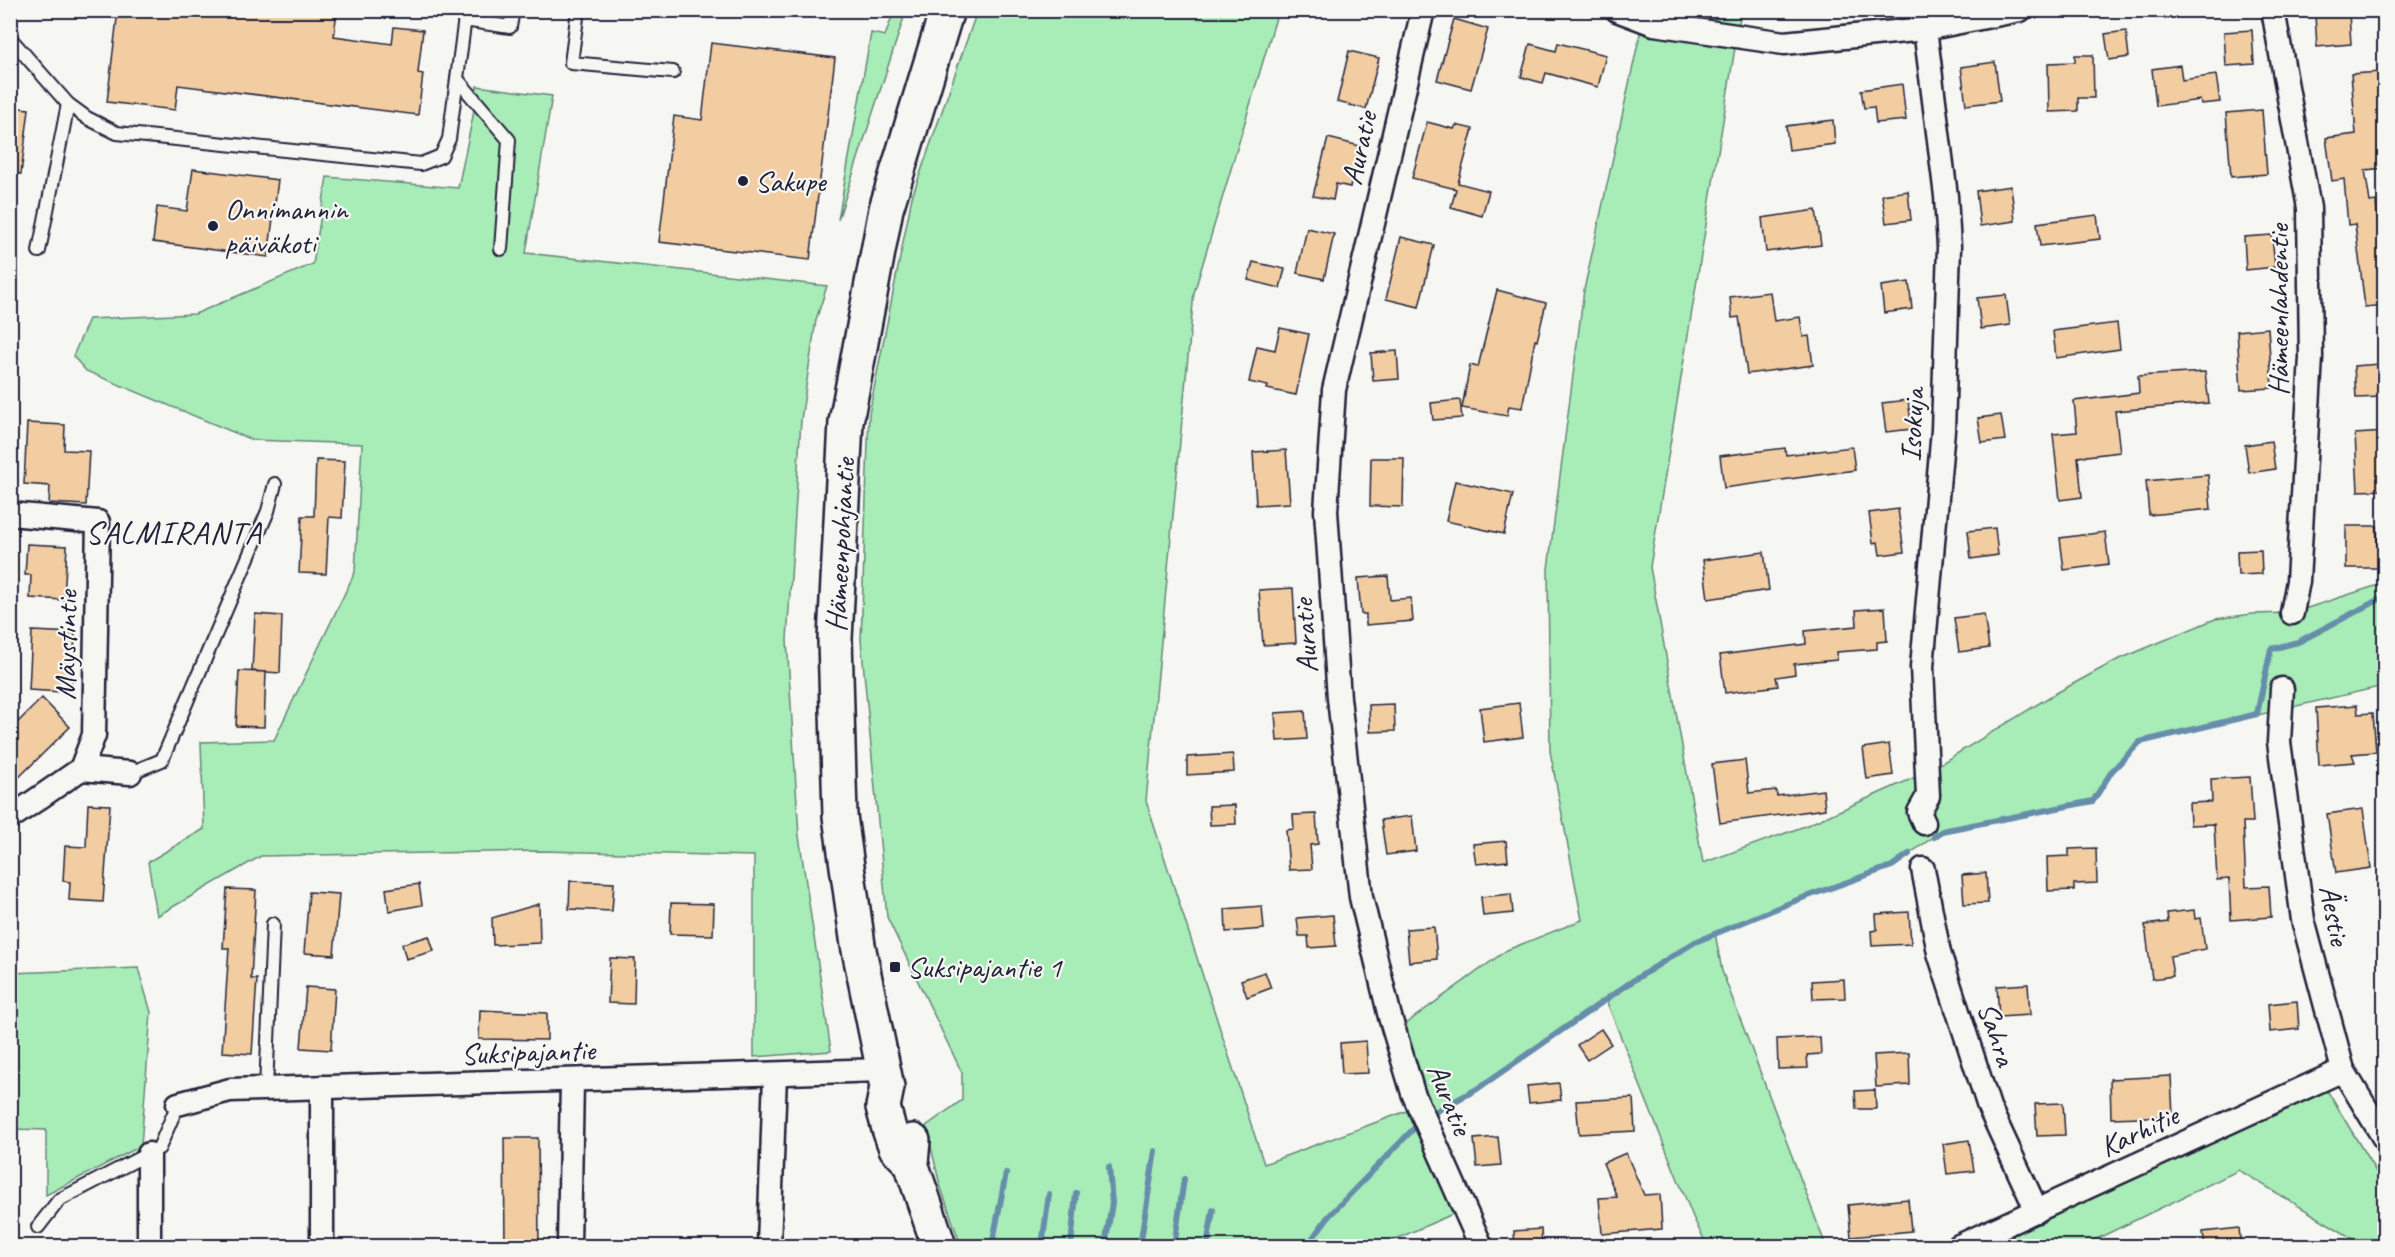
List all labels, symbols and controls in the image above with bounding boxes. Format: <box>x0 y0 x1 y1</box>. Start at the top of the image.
street label: Auratie <box>1332 105 1386 188</box>
place label: Sakupe <box>755 162 828 200</box>
marker: Sakupe <box>736 174 750 188</box>
place label: Onnimannin päiväkoti <box>225 190 349 262</box>
marker: Onnimannin päiväkoti <box>206 219 220 233</box>
street label: Hämeenlahdentie <box>2259 222 2297 396</box>
street label: Isokuja <box>1891 385 1933 462</box>
street label: Hämeenpohjantie <box>816 455 864 633</box>
district label: SALMIRANTA <box>86 512 263 553</box>
street label: Mäystintie <box>46 588 86 700</box>
street label: Auratie <box>1283 596 1327 674</box>
street label: Äestie <box>2311 882 2360 950</box>
place label: Suksipajantie 1 <box>907 948 1063 986</box>
marker: Suksipajantie 1 <box>888 960 902 974</box>
street label: Sahra <box>1969 998 2026 1072</box>
street label: Suksipajantie <box>460 1031 598 1073</box>
street label: Auratie <box>1419 1058 1482 1142</box>
street label: Karhitie <box>2094 1095 2186 1166</box>

